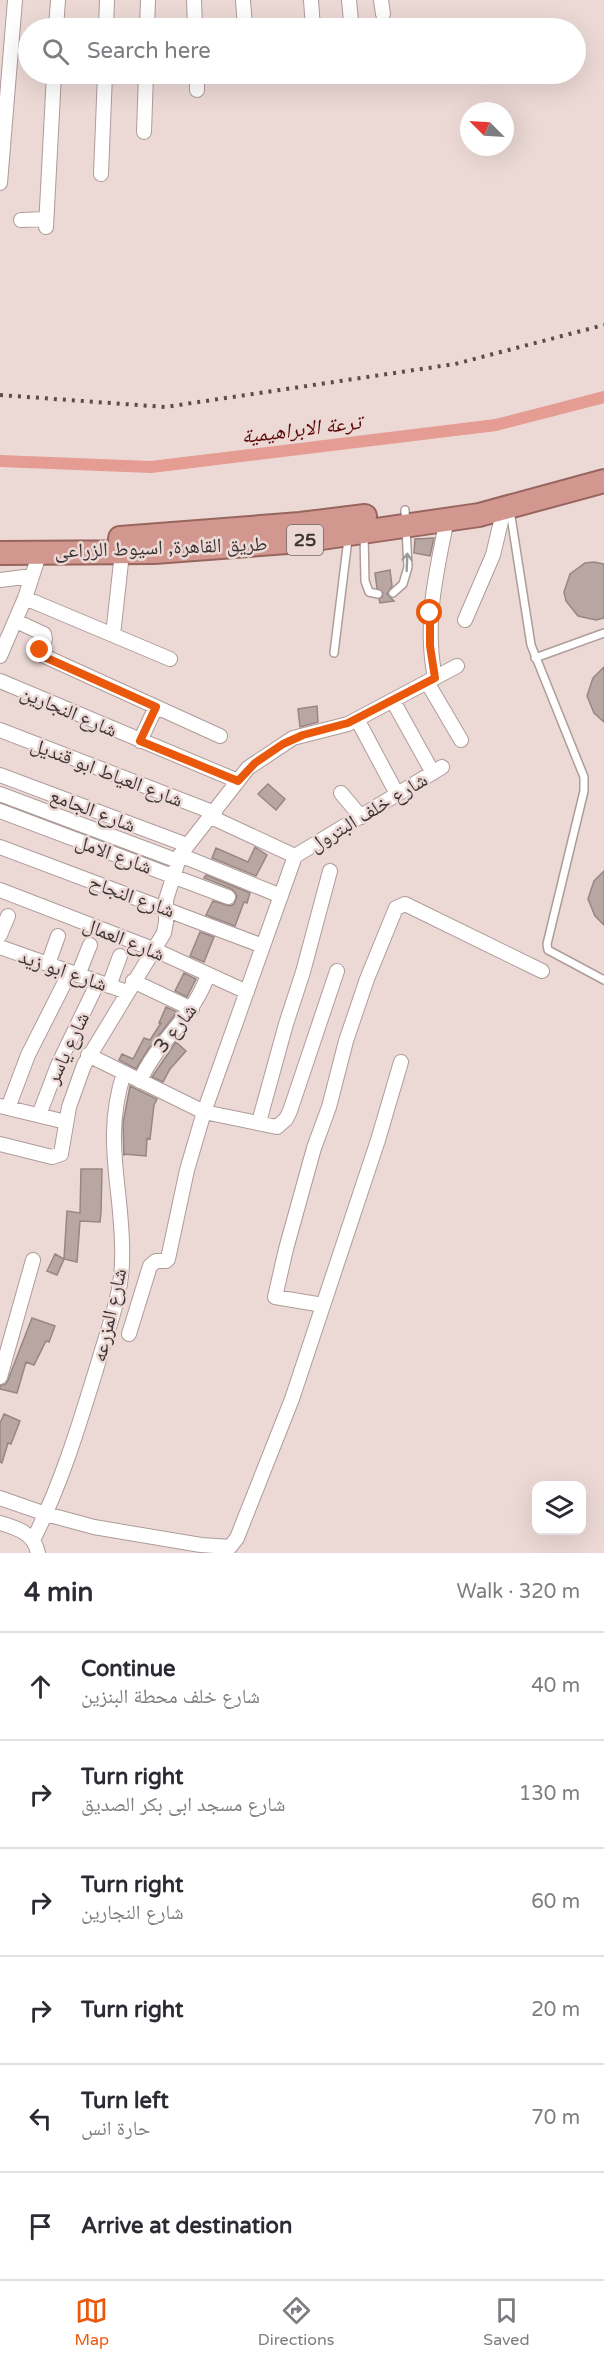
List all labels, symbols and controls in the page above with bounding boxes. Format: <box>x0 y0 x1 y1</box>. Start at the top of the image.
search box <box>18 18 586 84</box>
icon: search <box>39 35 72 68</box>
text: Search here <box>87 38 211 64</box>
north arrow <box>460 102 514 156</box>
water label: ترعة الابراهيمية <box>240 409 367 449</box>
road number: 25 <box>287 525 323 555</box>
street label: طريق القاهرة, اسيوط الزراعى <box>54 532 268 564</box>
one-way arrow <box>401 552 412 572</box>
route start <box>416 599 442 625</box>
route end <box>26 636 52 662</box>
street label: شارع النجارين <box>17 681 121 743</box>
street label: شارع العياط ابو قنديل <box>27 733 186 813</box>
street label: شارع خلف البترول <box>305 768 432 858</box>
street label: شارع الجامع <box>47 784 139 838</box>
street label: شارع الامل <box>72 830 155 880</box>
street label: شارع النجاح <box>86 870 178 923</box>
street label: شارع العمال <box>79 913 168 967</box>
street label: شارع ابو زيد <box>15 945 110 997</box>
street label: شارع 3 <box>149 999 202 1058</box>
street label: شارع ياسر <box>40 1009 95 1089</box>
street label: شارع المزرعه <box>88 1266 132 1364</box>
map controls <box>532 1481 586 1535</box>
button: layers <box>532 1481 586 1535</box>
text: 4 min <box>24 1577 93 1608</box>
text: Walk · 320 m <box>457 1580 580 1604</box>
text: Continue <box>81 1656 176 1682</box>
icon: ahead <box>24 1670 57 1703</box>
text: 40 m <box>531 1674 580 1698</box>
text: شارع خلف محطة البنزين <box>81 1685 260 1709</box>
text: Turn right <box>81 1764 183 1790</box>
icon: right <box>24 1778 57 1811</box>
text: 130 m <box>519 1782 580 1806</box>
text: شارع مسجد ابى بكر الصديق <box>81 1793 286 1817</box>
text: Turn right <box>81 1872 183 1898</box>
icon: right <box>24 1886 57 1919</box>
text: 60 m <box>531 1890 580 1914</box>
text: شارع النجارين <box>81 1901 184 1925</box>
icon: right <box>24 1994 57 2027</box>
text: Turn right <box>81 1997 183 2023</box>
text: 20 m <box>531 1998 580 2022</box>
text: Turn left <box>81 2088 169 2114</box>
icon: left <box>24 2102 57 2135</box>
text: 70 m <box>531 2106 580 2130</box>
text: حارة انس <box>81 2117 150 2141</box>
icon: arrive <box>24 2210 57 2243</box>
text: Arrive at destination <box>81 2213 292 2239</box>
tab: Map <box>74 2294 109 2350</box>
tab: Directions <box>258 2294 334 2350</box>
tab: Saved <box>483 2294 530 2350</box>

